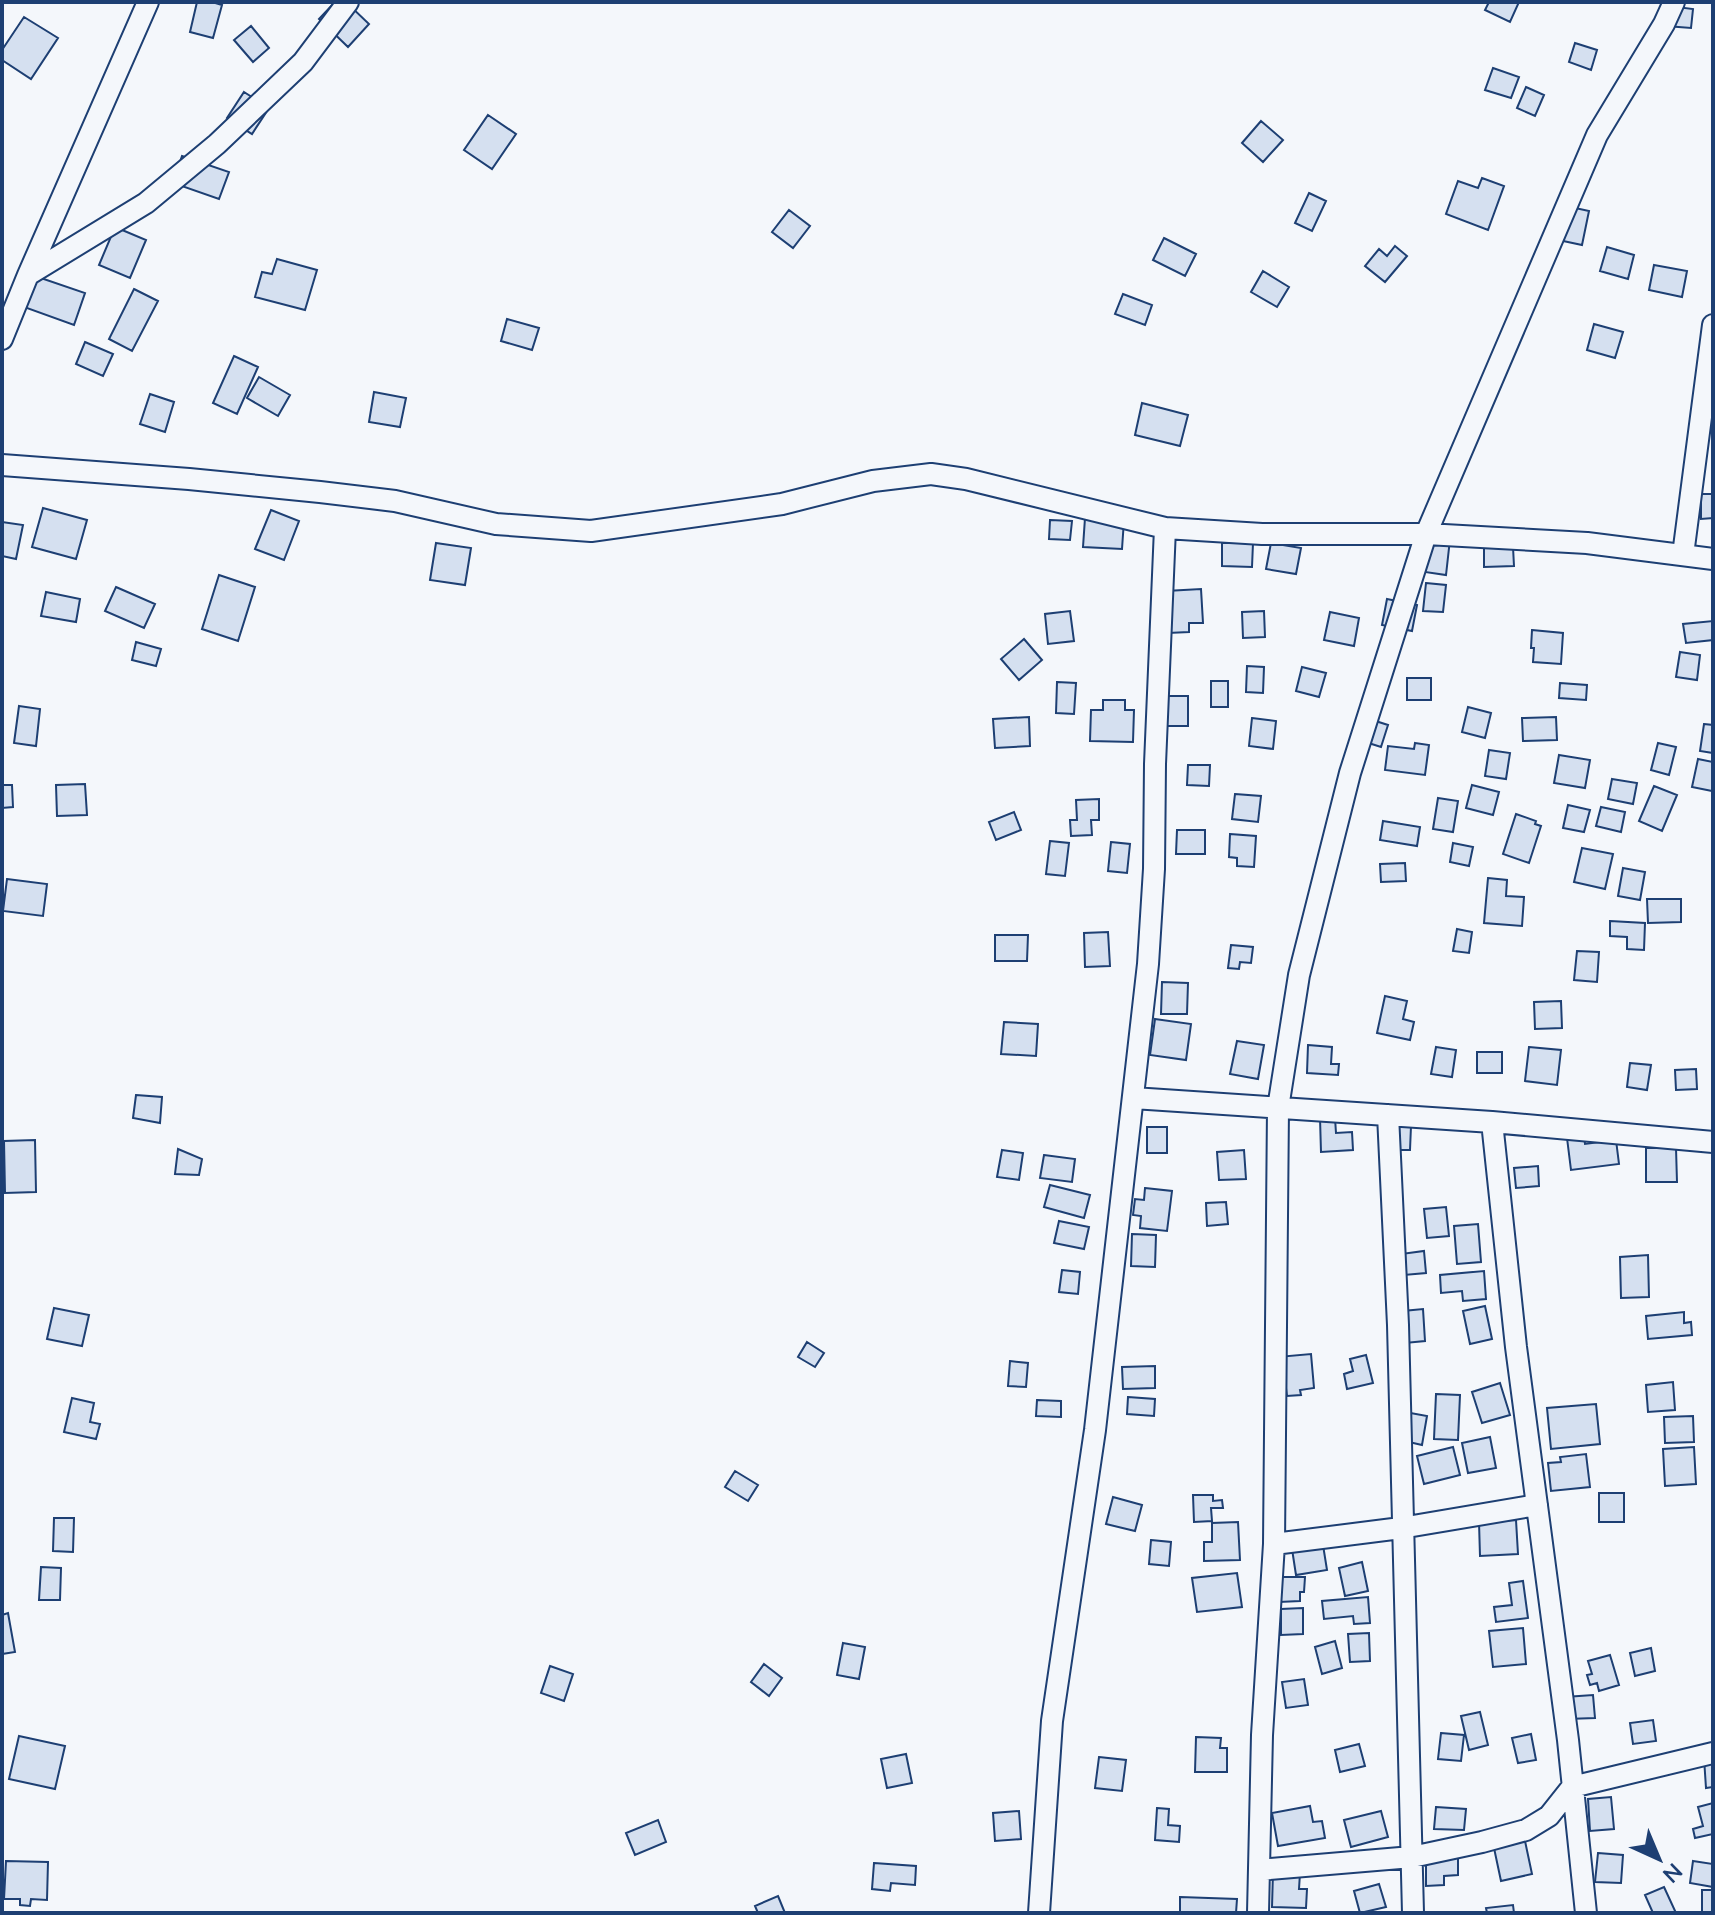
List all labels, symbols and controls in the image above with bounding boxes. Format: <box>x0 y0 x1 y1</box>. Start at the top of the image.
north arrow <box>1619 1819 1699 1899</box>
text: N <box>1657 1858 1689 1889</box>

